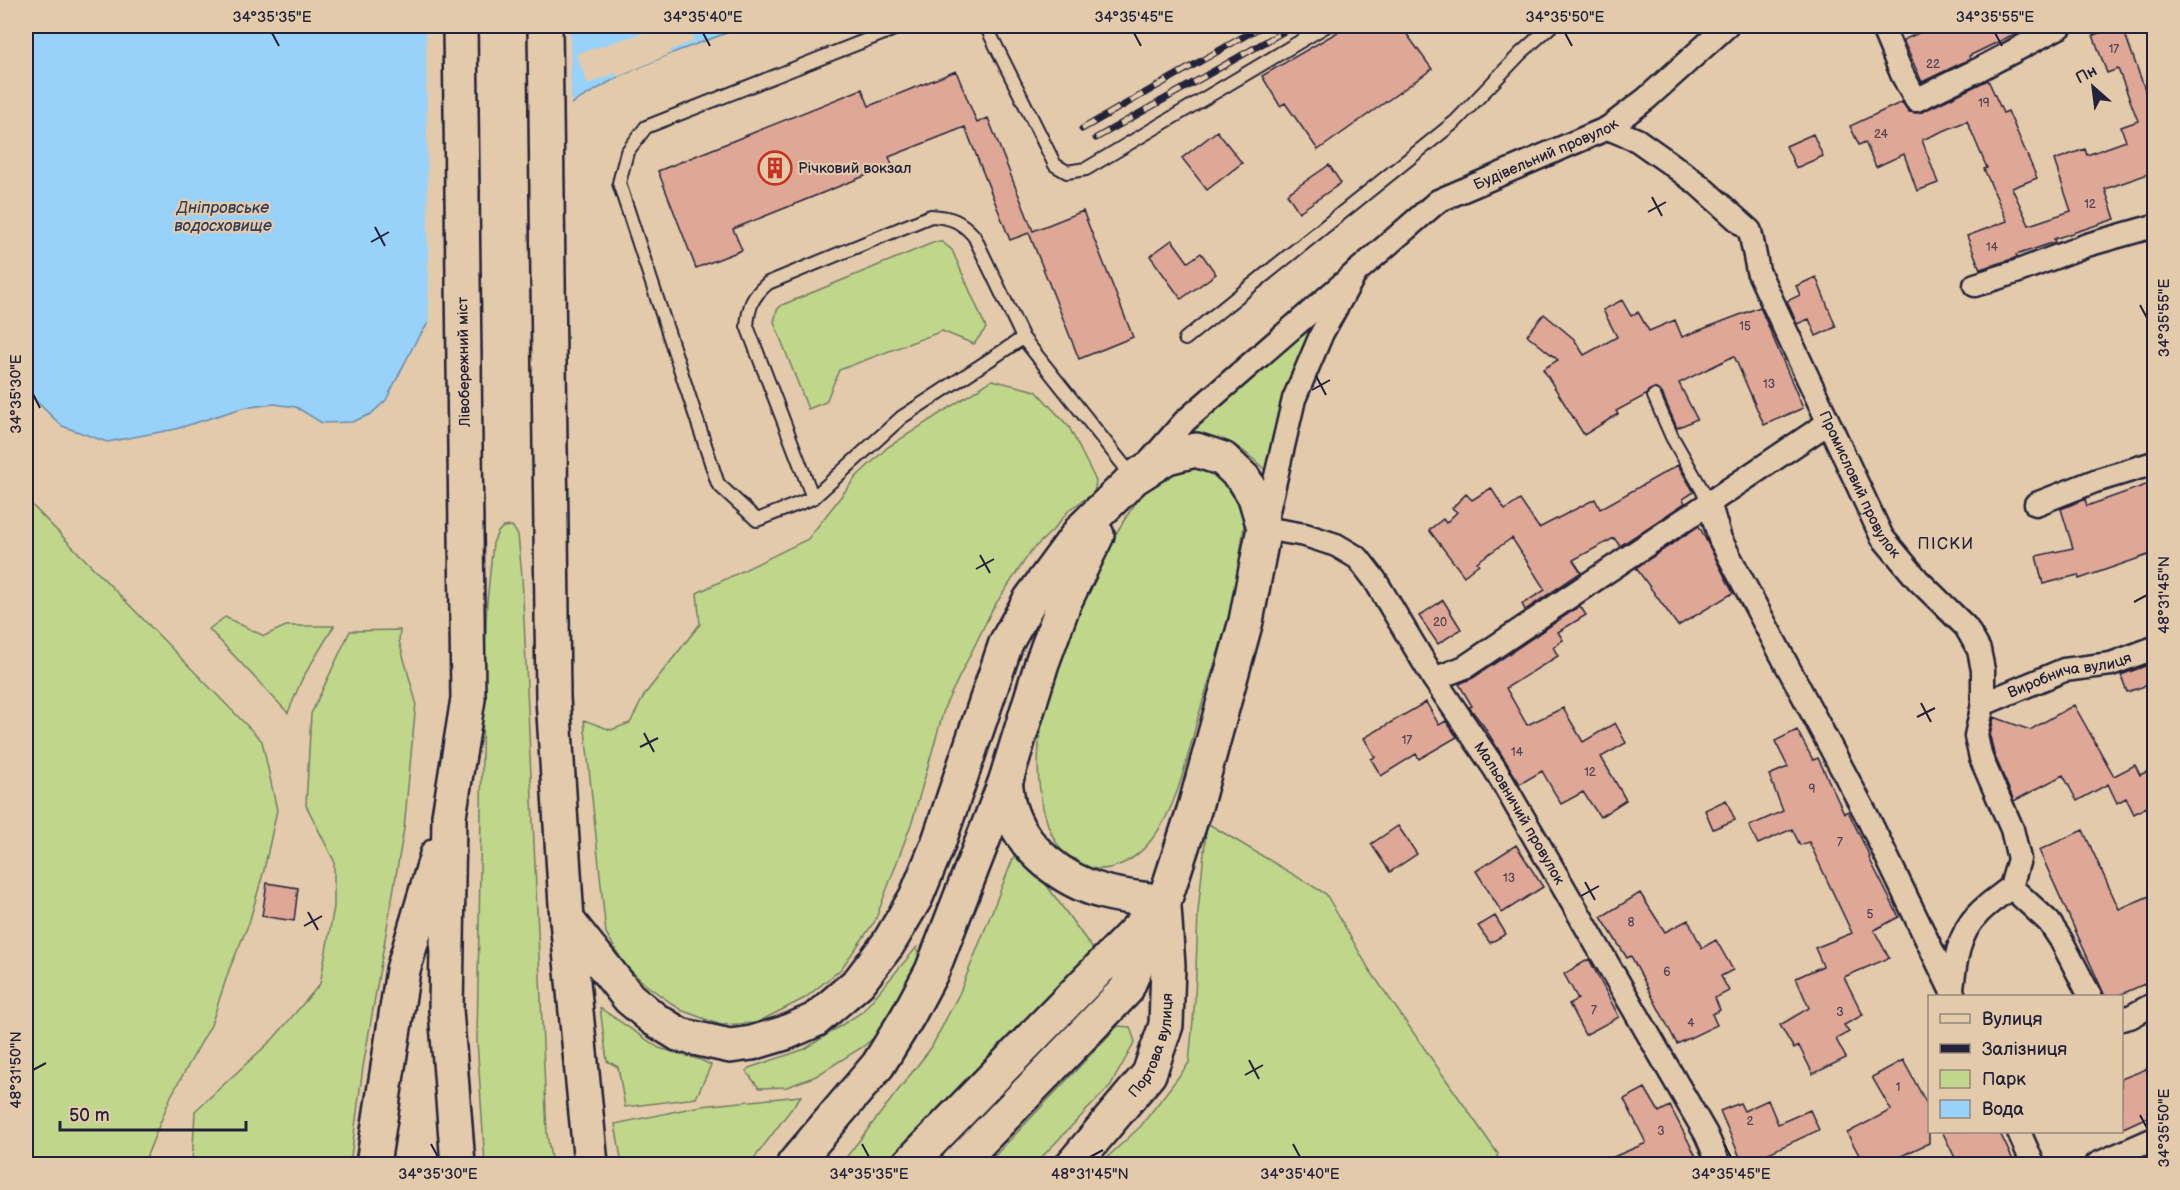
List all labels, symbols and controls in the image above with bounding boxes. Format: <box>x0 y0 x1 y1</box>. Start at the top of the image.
text: 34°35'35"E <box>232 8 312 27</box>
text: 34°35'40"E <box>663 8 743 27</box>
text: 34°35'45"E <box>1094 8 1174 27</box>
text: 34°35'50"E <box>1526 8 1604 27</box>
text: 34°35'55"E <box>1956 8 2034 27</box>
house number: 17 <box>2109 42 2119 57</box>
house number: 22 <box>1926 57 1940 72</box>
north arrow <box>2063 57 2123 117</box>
text: Пн <box>2073 62 2101 88</box>
house number: 19 <box>1978 96 1990 111</box>
street label: Будівельний провулок <box>1471 114 1622 194</box>
house number: 24 <box>1874 127 1889 142</box>
building icon: Річковий вокзал <box>757 150 793 186</box>
place label: Річковий вокзал <box>798 159 912 178</box>
house number: 12 <box>2084 197 2096 212</box>
water label: Дніпровське водосховище <box>174 199 272 236</box>
house number: 14 <box>1986 240 1999 255</box>
text: 34°35'55"E <box>2155 279 2174 357</box>
street label: Лівобережний міст <box>453 297 475 428</box>
house number: 15 <box>1739 319 1751 334</box>
text: 34°35'30"E <box>7 354 26 434</box>
house number: 13 <box>1763 377 1775 392</box>
street label: Промисловий провулок <box>1815 408 1905 562</box>
district label: ПІСКИ <box>1918 535 1974 554</box>
text: 48°31'45"N <box>2155 556 2174 634</box>
house number: 20 <box>1433 615 1447 630</box>
street label: Виробнича вулиця <box>2005 648 2134 702</box>
house number: 17 <box>1402 733 1412 748</box>
street label: Мальовничий провулок <box>1470 738 1569 888</box>
house number: 14 <box>1511 745 1524 760</box>
house number: 12 <box>1584 765 1596 780</box>
house number: 9 <box>1809 782 1816 797</box>
house number: 7 <box>1837 835 1843 850</box>
house number: 13 <box>1503 871 1515 886</box>
house number: 5 <box>1867 907 1874 922</box>
house number: 8 <box>1628 915 1635 930</box>
house number: 6 <box>1663 965 1671 980</box>
street label: Портова вулиця <box>1124 993 1177 1101</box>
legend <box>1928 995 2123 1133</box>
house number: 7 <box>1591 1003 1597 1018</box>
house number: 3 <box>1836 1005 1844 1020</box>
text: Вулиця <box>1982 1009 2043 1030</box>
house number: 4 <box>1687 1016 1695 1031</box>
text: 48°31'50"N <box>7 1031 26 1109</box>
text: Залізниця <box>1982 1039 2067 1060</box>
text: Парк <box>1982 1069 2026 1090</box>
house number: 1 <box>1896 1080 1900 1095</box>
text: 34°35'50"E <box>2155 1089 2174 1167</box>
scale bar <box>60 1094 246 1132</box>
text: Вода <box>1982 1099 2024 1120</box>
text: 50 m <box>69 1105 110 1126</box>
house number: 2 <box>1746 1114 1754 1129</box>
house number: 3 <box>1657 1124 1665 1139</box>
text: 34°35'30"E <box>398 1165 478 1184</box>
text: 34°35'35"E <box>829 1165 909 1184</box>
text: 48°31'45"N <box>1051 1165 1129 1184</box>
text: 34°35'40"E <box>1260 1165 1340 1184</box>
text: 34°35'45"E <box>1691 1165 1771 1184</box>

